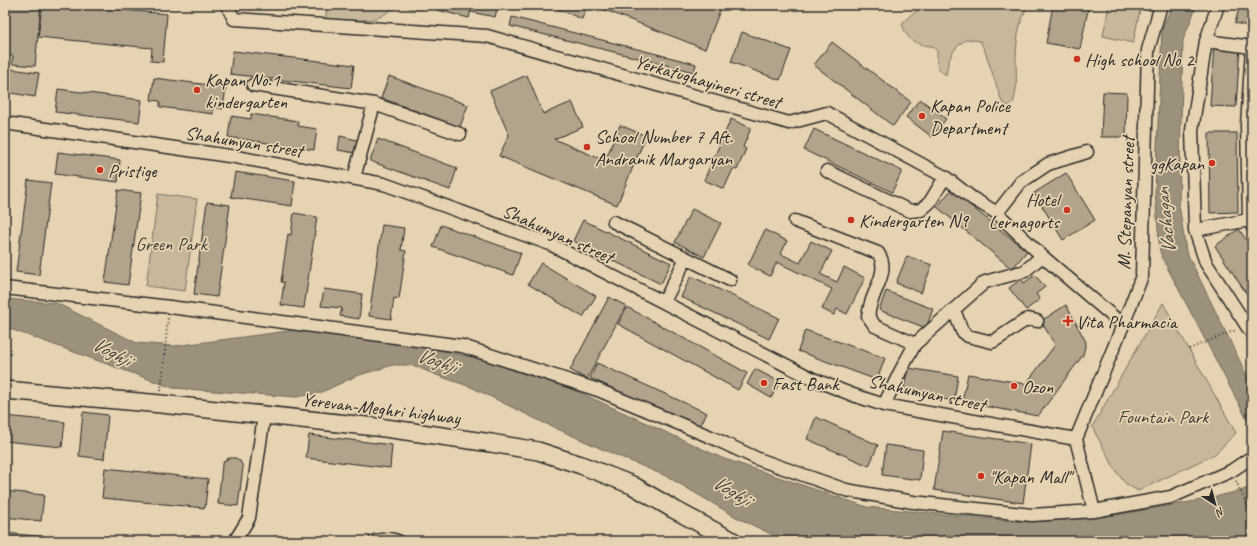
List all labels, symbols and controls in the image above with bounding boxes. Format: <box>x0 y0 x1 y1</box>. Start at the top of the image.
place label: High school No 2 <box>1085 48 1195 72</box>
street label: Yerkatughayineri street <box>632 50 786 115</box>
marker: High school No 2 <box>1072 54 1082 64</box>
place label: Kapan No.1 kindergarten <box>205 68 288 114</box>
marker: Kapan No.1 kindergarten <box>192 85 202 95</box>
place label: Kapan Police Department <box>930 94 1012 140</box>
marker: Kapan Police Department <box>917 111 927 121</box>
street label: Shahumyan street <box>183 121 307 164</box>
place label: School Number 7 Aft. Andranik Margaryan <box>595 125 733 171</box>
street label: M. Stepanyan street <box>1112 133 1140 270</box>
marker: School Number 7 Aft. Andranik Margaryan <box>582 142 592 152</box>
place label: ggKapan <box>1150 152 1204 176</box>
marker: ggKapan <box>1207 158 1217 168</box>
place label: Pristige <box>108 159 158 183</box>
marker: Pristige <box>95 165 105 175</box>
water label: Vachagan <box>1149 185 1181 255</box>
place label: Hotel Lernagorts <box>989 188 1063 234</box>
street label: Shahumyan street <box>498 199 619 270</box>
marker: Hotel Lernagorts <box>1062 205 1072 215</box>
place label: Kindergarten N9 <box>859 209 970 233</box>
marker: Kindergarten N9 <box>846 215 856 225</box>
park label: Green Park <box>135 232 209 256</box>
place label: Vita Pharmacia <box>1076 310 1179 334</box>
marker: Vita Pharmacia <box>1063 316 1073 326</box>
water label: Voghji <box>88 331 140 374</box>
water label: Voghji <box>414 342 465 380</box>
street label: Shahumyan street <box>866 369 990 418</box>
place label: Fast Bank <box>772 372 841 396</box>
place label: Ozon <box>1022 375 1054 399</box>
marker: Fast Bank <box>759 378 769 388</box>
marker: Ozon <box>1009 381 1019 391</box>
street label: Yerevan-Meghri highway <box>301 387 463 431</box>
park label: Fountain Park <box>1118 405 1209 429</box>
place label: "Kapan Mall" <box>989 465 1074 489</box>
water label: Voghji <box>708 469 760 514</box>
marker: "Kapan Mall" <box>976 471 986 481</box>
north arrow <box>1195 484 1235 524</box>
text: N <box>1212 504 1228 521</box>

